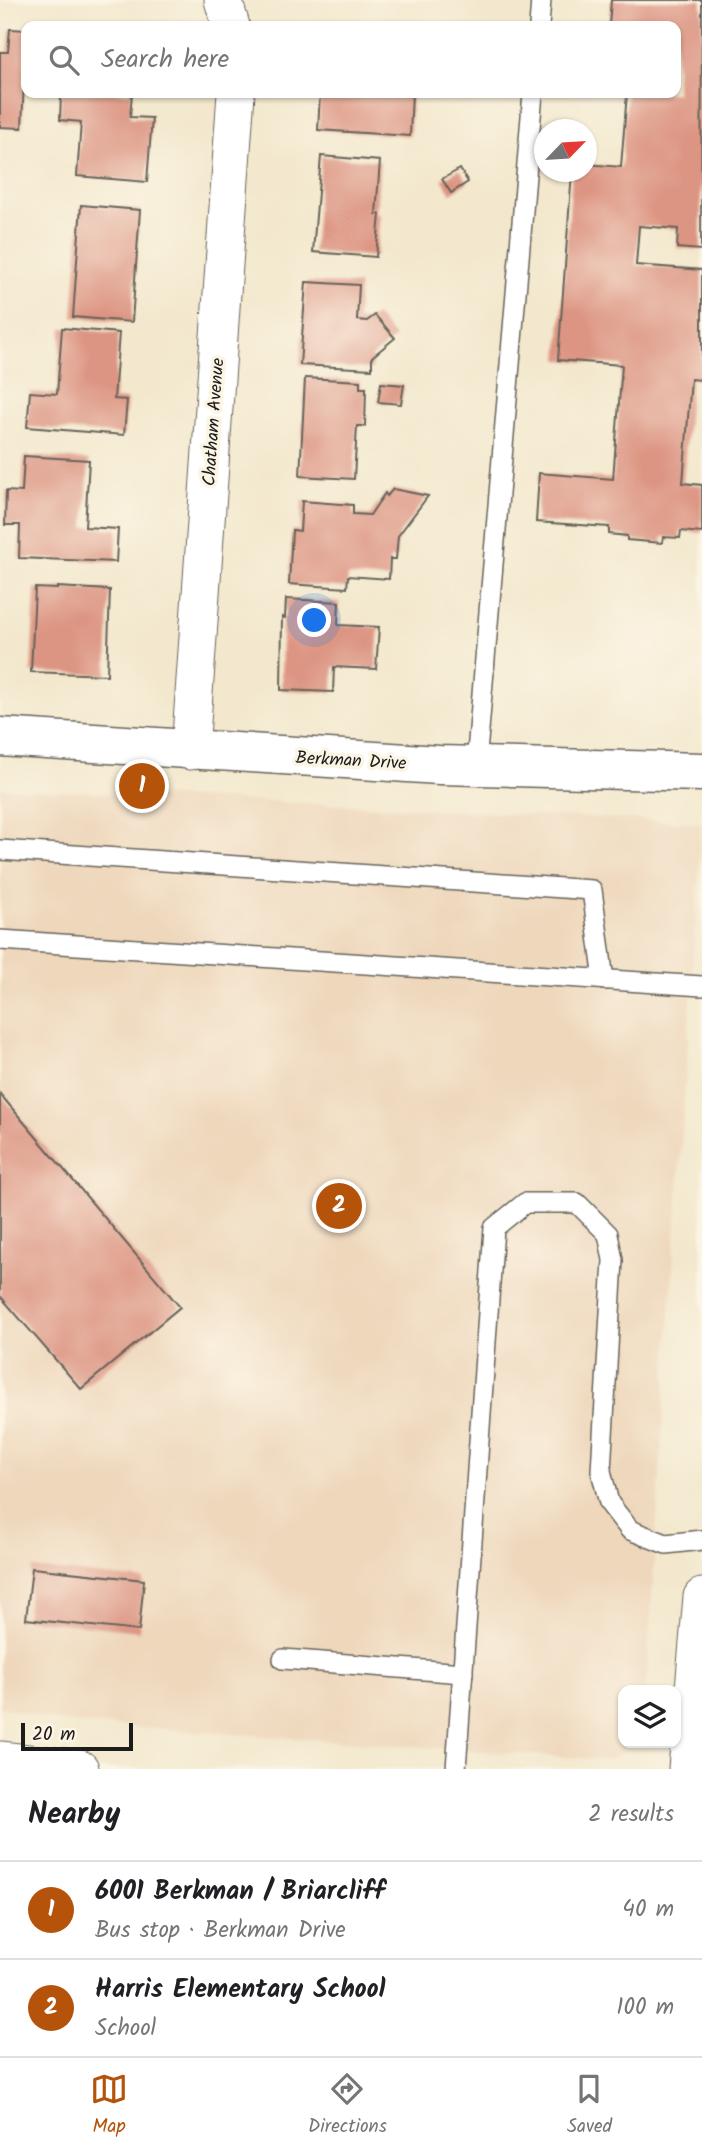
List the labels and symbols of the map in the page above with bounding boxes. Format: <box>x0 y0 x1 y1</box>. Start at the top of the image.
north arrow <box>534 119 597 182</box>
street label: Chatham Avenue <box>196 357 233 487</box>
your location <box>297 603 331 637</box>
street label: Berkman Drive <box>295 744 407 779</box>
pin: 1 <box>119 760 165 812</box>
pin: 2 <box>316 1180 362 1232</box>
scale bar <box>21 1720 133 1752</box>

